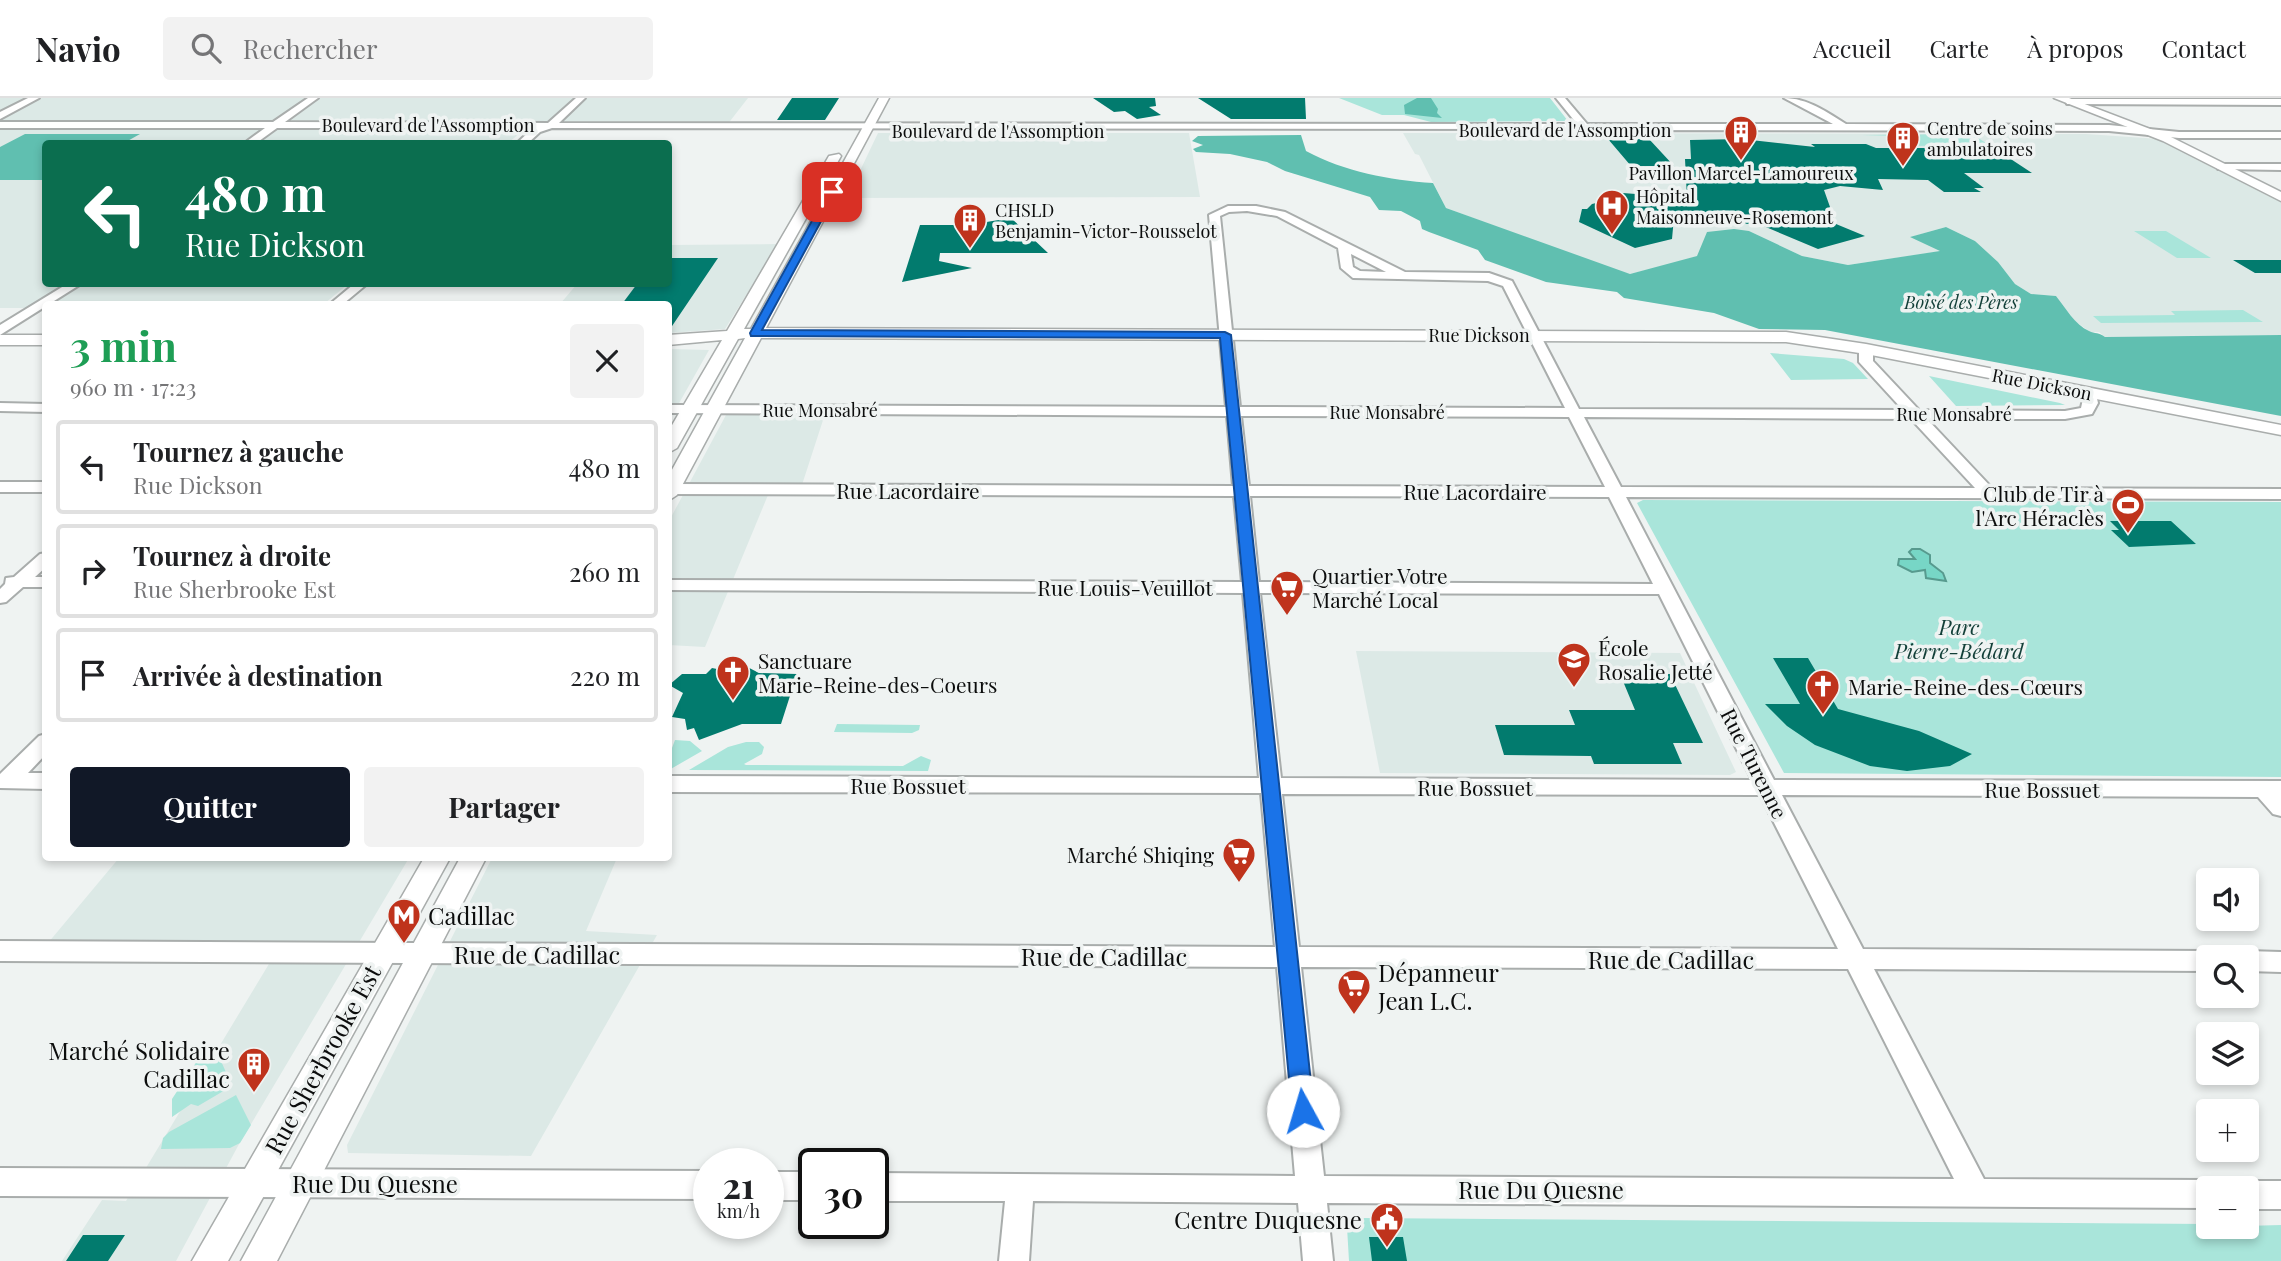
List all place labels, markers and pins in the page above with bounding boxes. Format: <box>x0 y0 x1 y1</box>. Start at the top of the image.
building icon: Pavillon Marcel-Lamoureux <box>1722 113 1760 162</box>
place label: Centre de soins ambulatoires <box>1927 116 2053 161</box>
building icon: Centre de soins ambulatoires <box>1884 119 1922 168</box>
place label: Pavillon Marcel-Lamoureux <box>1628 161 1854 185</box>
pin <box>802 162 862 222</box>
place label: Hôpital Maisonneuve-Rosemont <box>1636 184 1834 229</box>
hospital icon: Hôpital Maisonneuve-Rosemont <box>1593 187 1631 236</box>
place label: CHSLD Benjamin-Victor-Rousselot <box>995 198 1217 243</box>
building icon: CHSLD Benjamin-Victor-Rousselot <box>951 201 989 250</box>
place label: Club de Tir à l'Arc Héraclès <box>1976 479 2105 531</box>
sports icon: Club de Tir à l'Arc Héraclès <box>2109 486 2147 535</box>
place label: Quartier Votre Marché Local <box>1312 561 1448 613</box>
supermarket icon: Quartier Votre Marché Local <box>1268 568 1306 617</box>
place label: École Rosalie Jetté <box>1598 633 1713 685</box>
school or university icon: École Rosalie Jetté <box>1555 640 1593 689</box>
place label: Sanctuare Marie-Reine-des-Coeurs <box>758 646 997 698</box>
church icon: Sanctuare Marie-Reine-des-Coeurs <box>714 653 752 702</box>
church icon: Marie-Reine-des-Cœurs <box>1804 667 1842 716</box>
place label: Marie-Reine-des-Cœurs <box>1848 672 2083 700</box>
supermarket icon: Marché Shiqing <box>1220 835 1258 884</box>
place label: Marché Shiqing <box>1067 840 1214 868</box>
metro station icon: Cadillac <box>385 896 423 945</box>
place label: Cadillac <box>428 899 515 931</box>
place label: Dépanneur Jean L.C. <box>1377 956 1499 1016</box>
supermarket icon: Dépanneur Jean L.C. <box>1335 967 1373 1016</box>
place label: Marché Solidaire Cadillac <box>48 1034 230 1094</box>
building icon: Marché Solidaire Cadillac <box>235 1045 273 1094</box>
public building icon: Centre Duquesne <box>1368 1200 1406 1249</box>
place label: Centre Duquesne <box>1174 1203 1362 1235</box>

